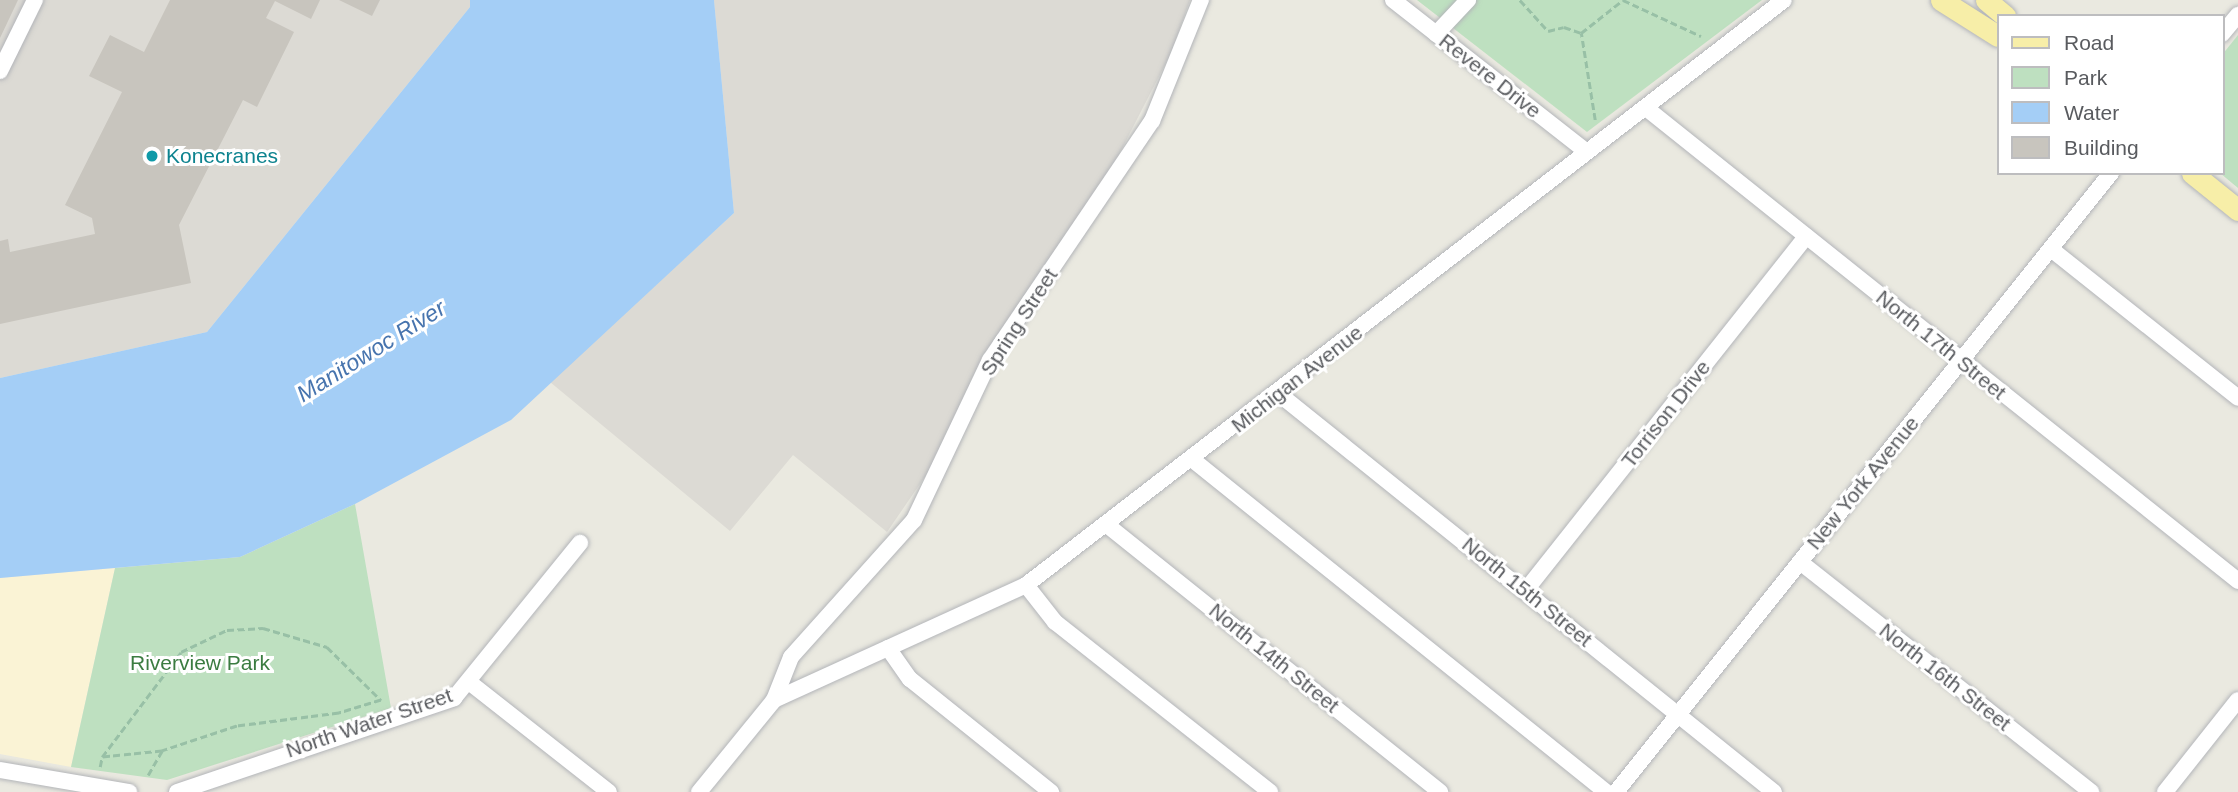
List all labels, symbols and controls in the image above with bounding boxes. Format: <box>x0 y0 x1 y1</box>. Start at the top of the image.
legend <box>1996 14 2224 175</box>
street label: Revere Drive <box>1434 28 1546 124</box>
text: Road <box>2064 31 2114 54</box>
text: Park <box>2064 66 2107 89</box>
text: Water <box>2064 101 2119 124</box>
text: Building <box>2064 136 2139 159</box>
place label: Konecranes <box>166 143 278 169</box>
marker: Konecranes <box>144 148 160 164</box>
street label: Spring Street <box>975 264 1063 380</box>
street label: North 17th Street <box>1871 285 2011 405</box>
water label: Manitowoc River <box>292 294 450 408</box>
street label: Michigan Avenue <box>1226 320 1368 438</box>
street label: Torrison Drive <box>1616 355 1716 473</box>
street label: New York Avenue <box>1801 411 1925 555</box>
street label: North 15th Street <box>1457 532 1597 652</box>
street label: North 14th Street <box>1204 598 1344 718</box>
street label: North 16th Street <box>1874 618 2016 736</box>
park label: Riverview Park <box>130 650 270 676</box>
street label: North Water Street <box>283 683 455 763</box>

